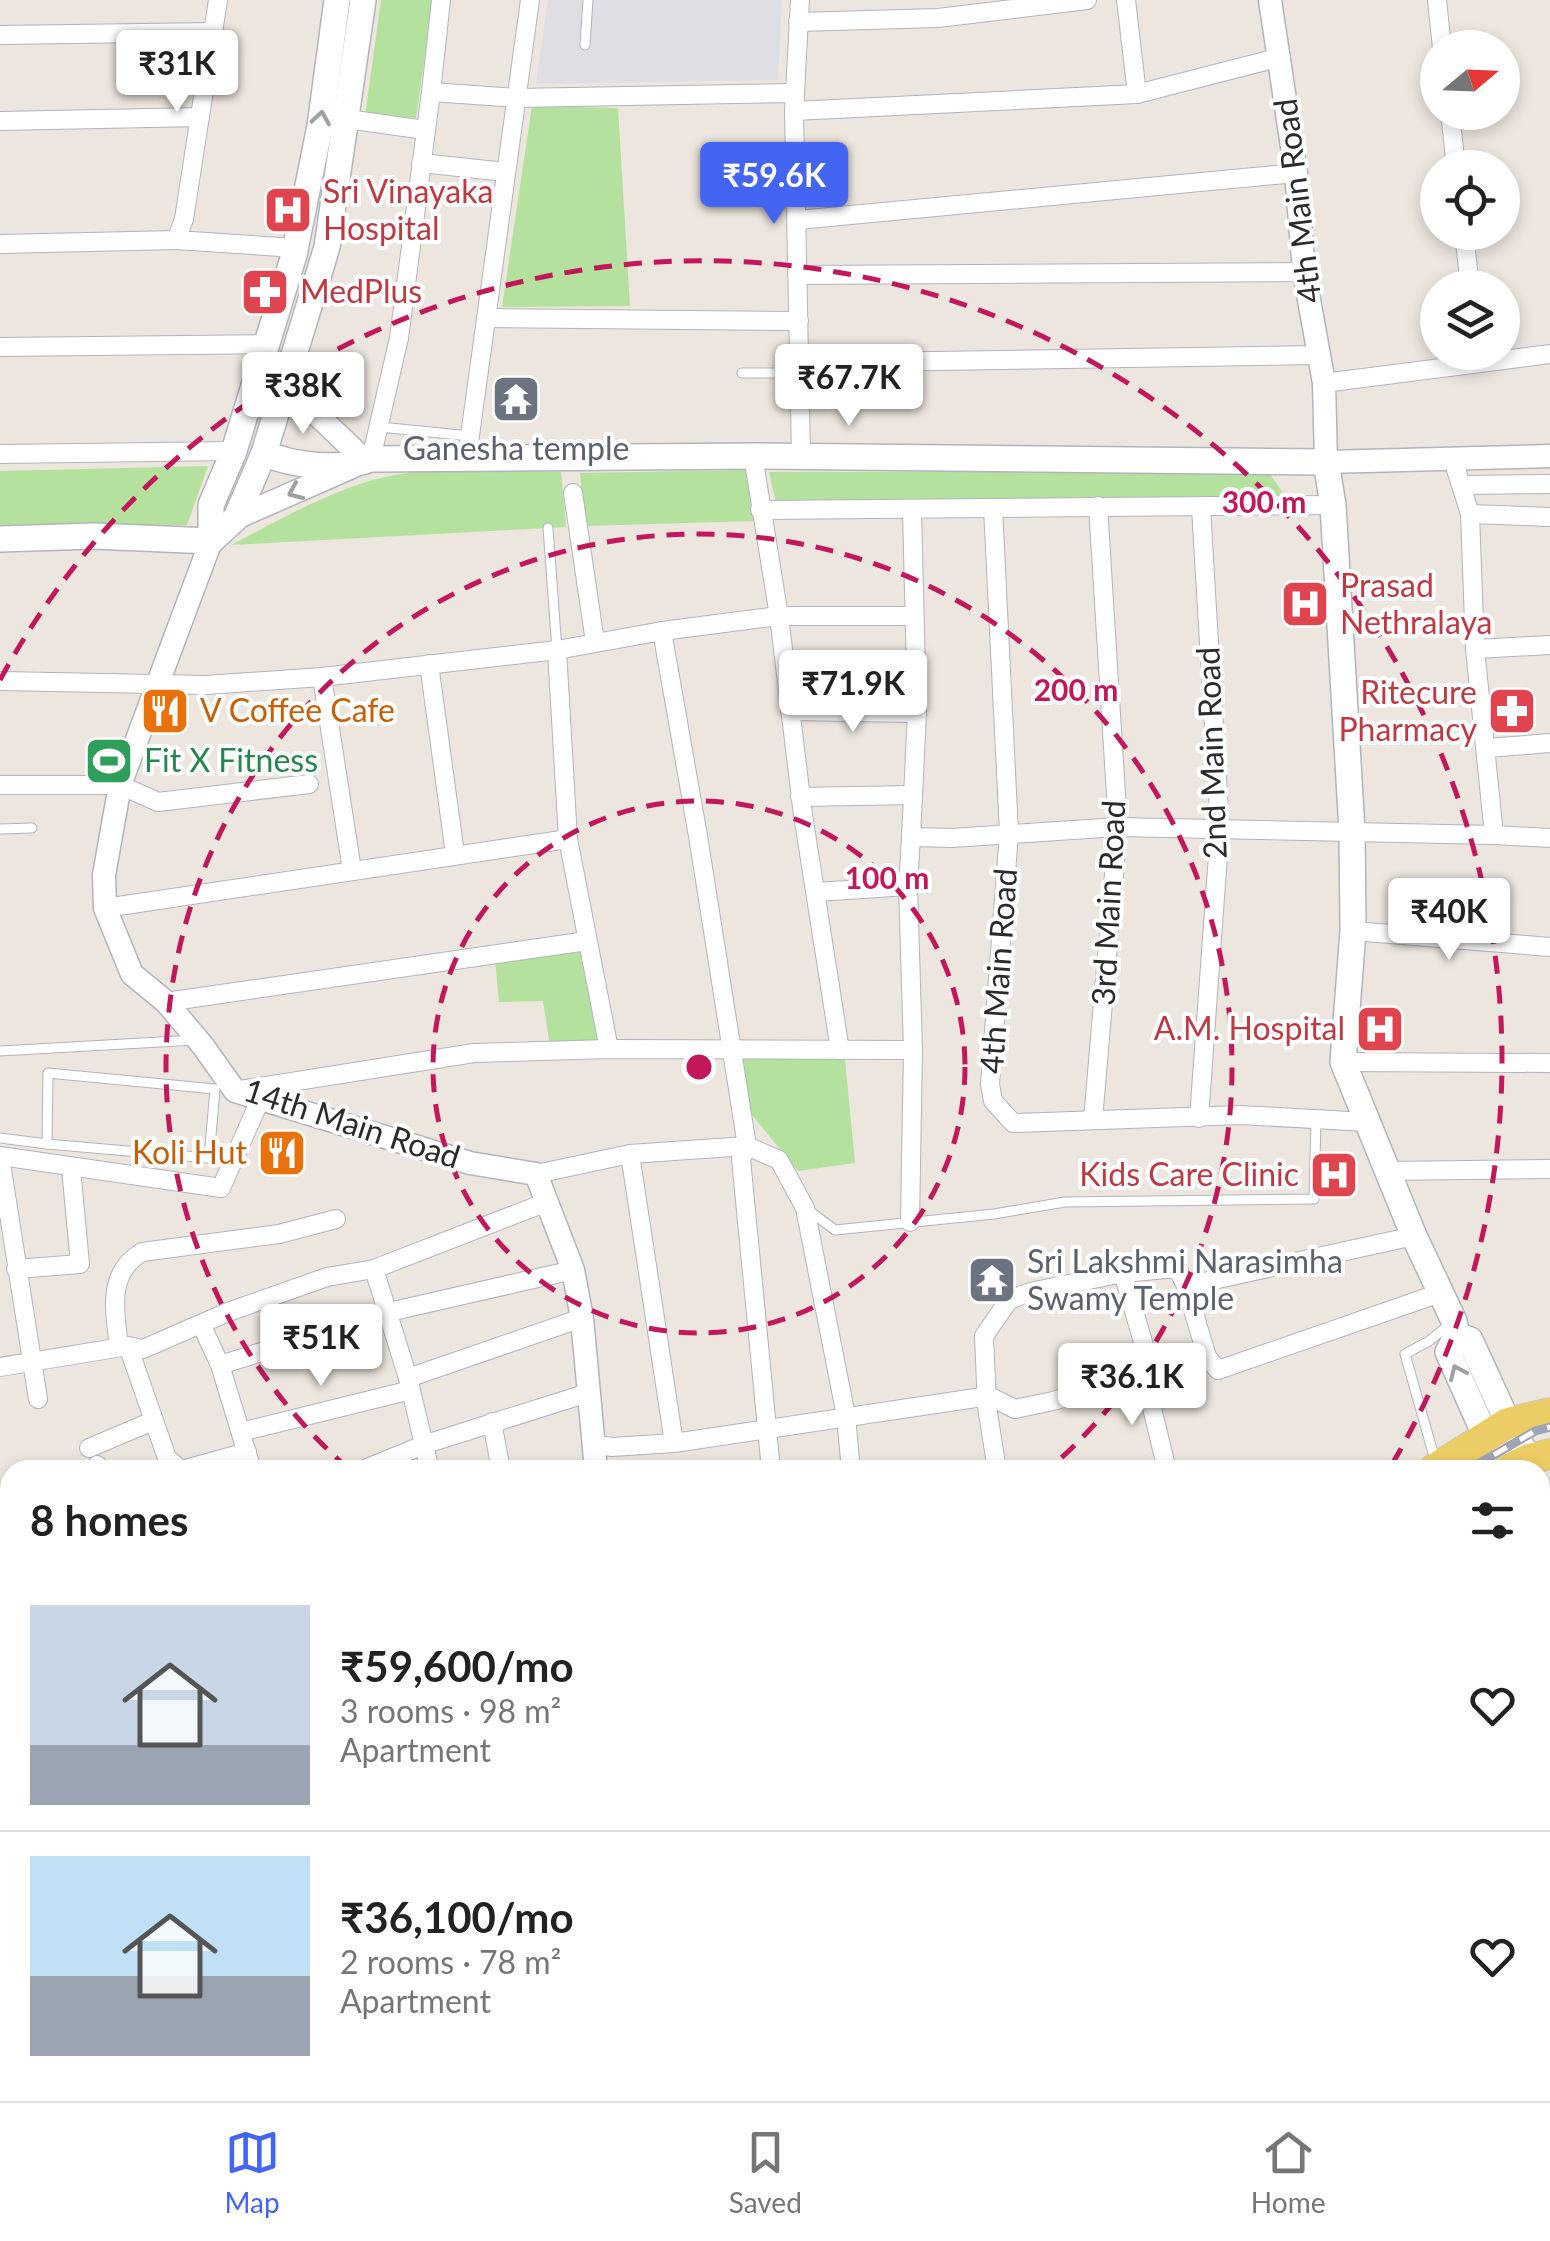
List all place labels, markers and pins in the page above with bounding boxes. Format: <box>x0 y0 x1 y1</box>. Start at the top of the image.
pin: ₹31K <box>118 30 236 115</box>
pin: ₹59.6K <box>693 142 855 227</box>
place label: Sri Vinayaka Hospital <box>323 171 493 247</box>
hospital icon: Sri Vinayaka Hospital <box>262 184 314 236</box>
pharmacy icon: MedPlus <box>239 266 291 318</box>
place label: MedPlus <box>300 271 422 310</box>
pin: ₹67.7K <box>768 344 930 429</box>
pin: ₹38K <box>244 352 362 437</box>
temple icon: Ganesha temple <box>490 373 542 425</box>
place label: Ganesha temple <box>403 428 629 467</box>
place label: Prasad Nethralaya <box>1340 565 1493 641</box>
hospital icon: Prasad Nethralaya <box>1279 578 1331 630</box>
pin: ₹71.9K <box>772 650 934 735</box>
place label: Ritecure Pharmacy <box>1338 672 1478 748</box>
restaurant icon: V Coffee Cafe <box>139 685 191 737</box>
pharmacy icon: Ritecure Pharmacy <box>1486 685 1538 737</box>
place label: V Coffee Cafe <box>200 690 395 729</box>
sports icon: Fit X Fitness <box>83 735 135 787</box>
place label: Fit X Fitness <box>144 740 318 779</box>
pin: ₹40K <box>1390 878 1508 963</box>
hospital icon: A.M. Hospital <box>1354 1003 1406 1055</box>
place label: A.M. Hospital <box>1154 1008 1345 1047</box>
centre of rings <box>681 1049 717 1085</box>
restaurant icon: Koli Hut <box>256 1127 308 1179</box>
place label: Koli Hut <box>132 1132 248 1171</box>
hospital icon: Kids Care Clinic <box>1308 1149 1360 1201</box>
place label: Kids Care Clinic <box>1079 1154 1299 1193</box>
place label: Sri Lakshmi Narasimha Swamy Temple <box>1027 1241 1343 1317</box>
temple icon: Sri Lakshmi Narasimha Swamy Temple <box>966 1254 1018 1306</box>
pin: ₹51K <box>262 1304 380 1389</box>
pin: ₹36.1K <box>1051 1343 1213 1428</box>

